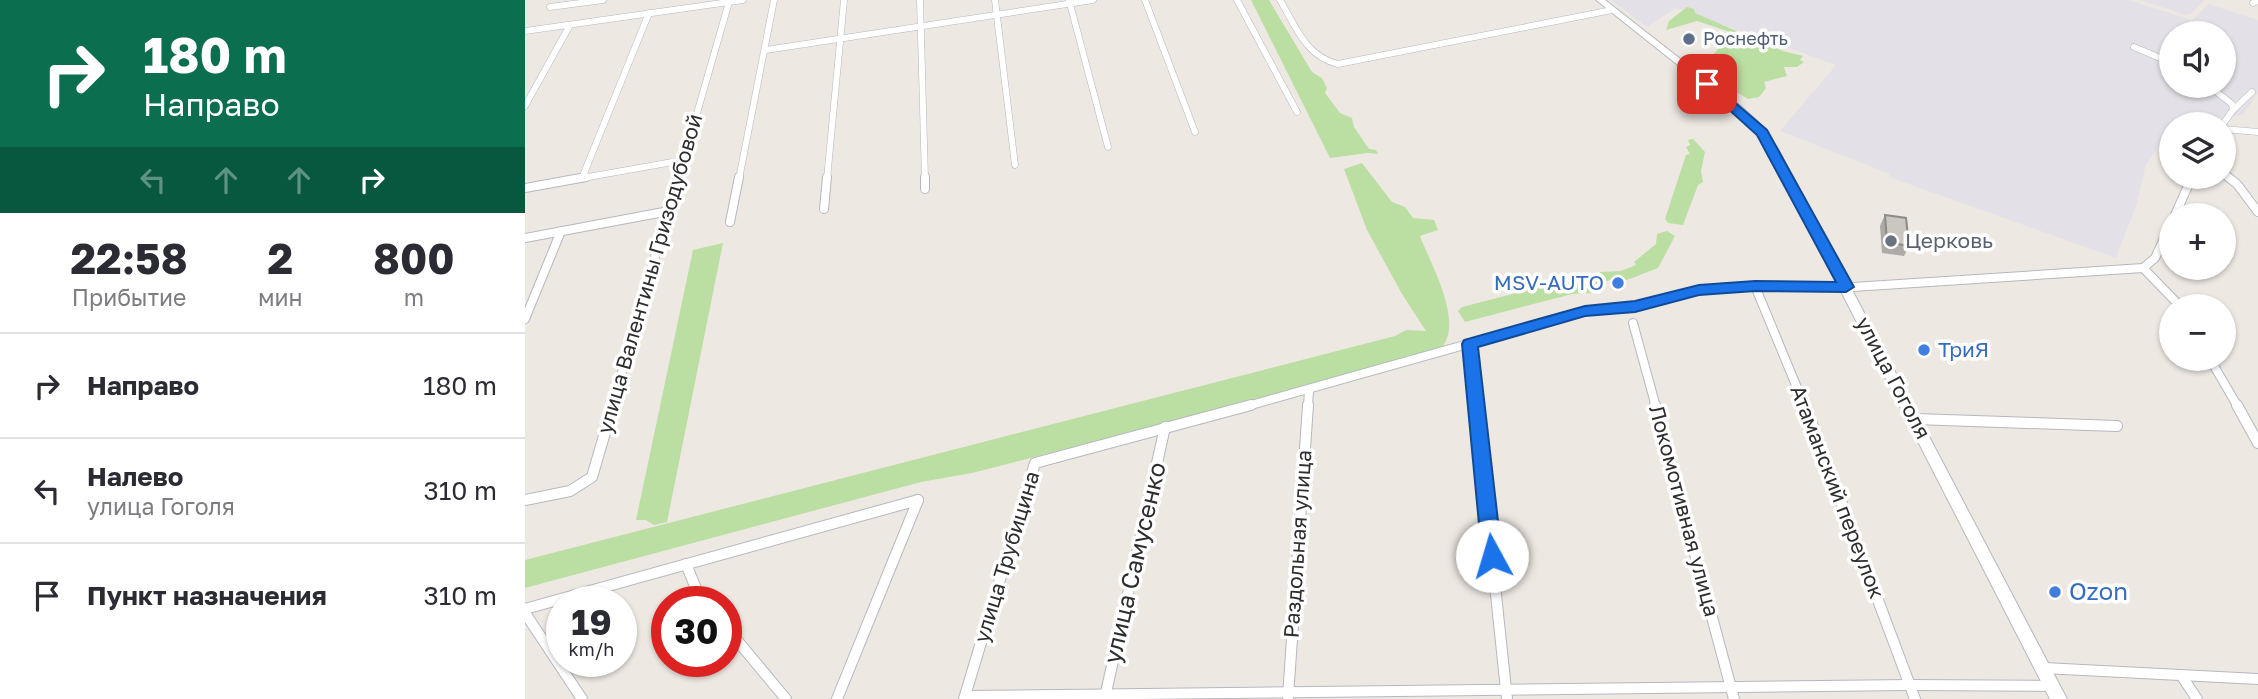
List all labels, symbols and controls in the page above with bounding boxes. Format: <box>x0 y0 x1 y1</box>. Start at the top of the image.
map controls <box>2159 21 2236 371</box>
button: sound <box>2159 21 2236 98</box>
text: 180 m <box>143 25 287 84</box>
place label: Роснефть <box>1703 27 1788 49</box>
icon: right <box>28 28 119 119</box>
marker: Роснефть <box>1681 31 1697 47</box>
pin <box>1677 54 1737 114</box>
icon: arrive <box>1688 65 1726 103</box>
text: Направо <box>143 85 280 123</box>
street label: улица Валентины Гризодубовой <box>591 111 707 437</box>
button: layers <box>2159 112 2236 189</box>
icon: left <box>134 161 172 199</box>
icon: ahead <box>207 161 245 199</box>
icon: ahead <box>280 161 318 199</box>
icon: right <box>353 161 391 199</box>
button: + <box>2159 203 2236 280</box>
place label: Церковь <box>1905 227 1993 253</box>
text: 22:58 <box>70 233 188 283</box>
text: 2 <box>268 233 293 283</box>
text: 800 <box>373 233 455 283</box>
marker: Церковь <box>1883 233 1899 249</box>
place label: MSV-AUTO <box>1494 269 1604 295</box>
marker: MSV-AUTO <box>1610 275 1626 291</box>
text: Прибытие <box>72 283 186 311</box>
text: мин <box>258 283 303 311</box>
text: m <box>404 283 424 311</box>
button: − <box>2159 294 2236 371</box>
street label: улица Гоголя <box>1851 312 1937 443</box>
place label: ТриЯ <box>1938 336 1989 362</box>
marker: ТриЯ <box>1916 342 1932 358</box>
icon: right <box>28 367 66 405</box>
text: Направо <box>87 370 199 401</box>
text: 180 m <box>423 370 497 401</box>
street label: Атаманский переулок <box>1785 381 1891 602</box>
street label: Локомотивная улица <box>1644 402 1726 619</box>
street label: Раздольная улица <box>1277 449 1317 639</box>
street label: улица Самусенко <box>1096 459 1171 666</box>
text: Налево <box>87 461 183 492</box>
street label: улица Трубицина <box>968 468 1044 646</box>
icon: left <box>28 472 66 510</box>
text: 310 m <box>424 475 497 506</box>
text: улица Гоголя <box>87 492 235 520</box>
position arrow <box>1455 519 1529 593</box>
place label: Ozon <box>2069 576 2128 605</box>
icon: arrive <box>28 577 66 615</box>
text: Пункт назначения <box>87 580 327 611</box>
text: 310 m <box>424 580 497 611</box>
marker: Ozon <box>2047 584 2063 600</box>
speed limit sign: 30 <box>651 586 742 677</box>
text: 19 <box>571 601 612 643</box>
text: km/h <box>569 638 614 660</box>

